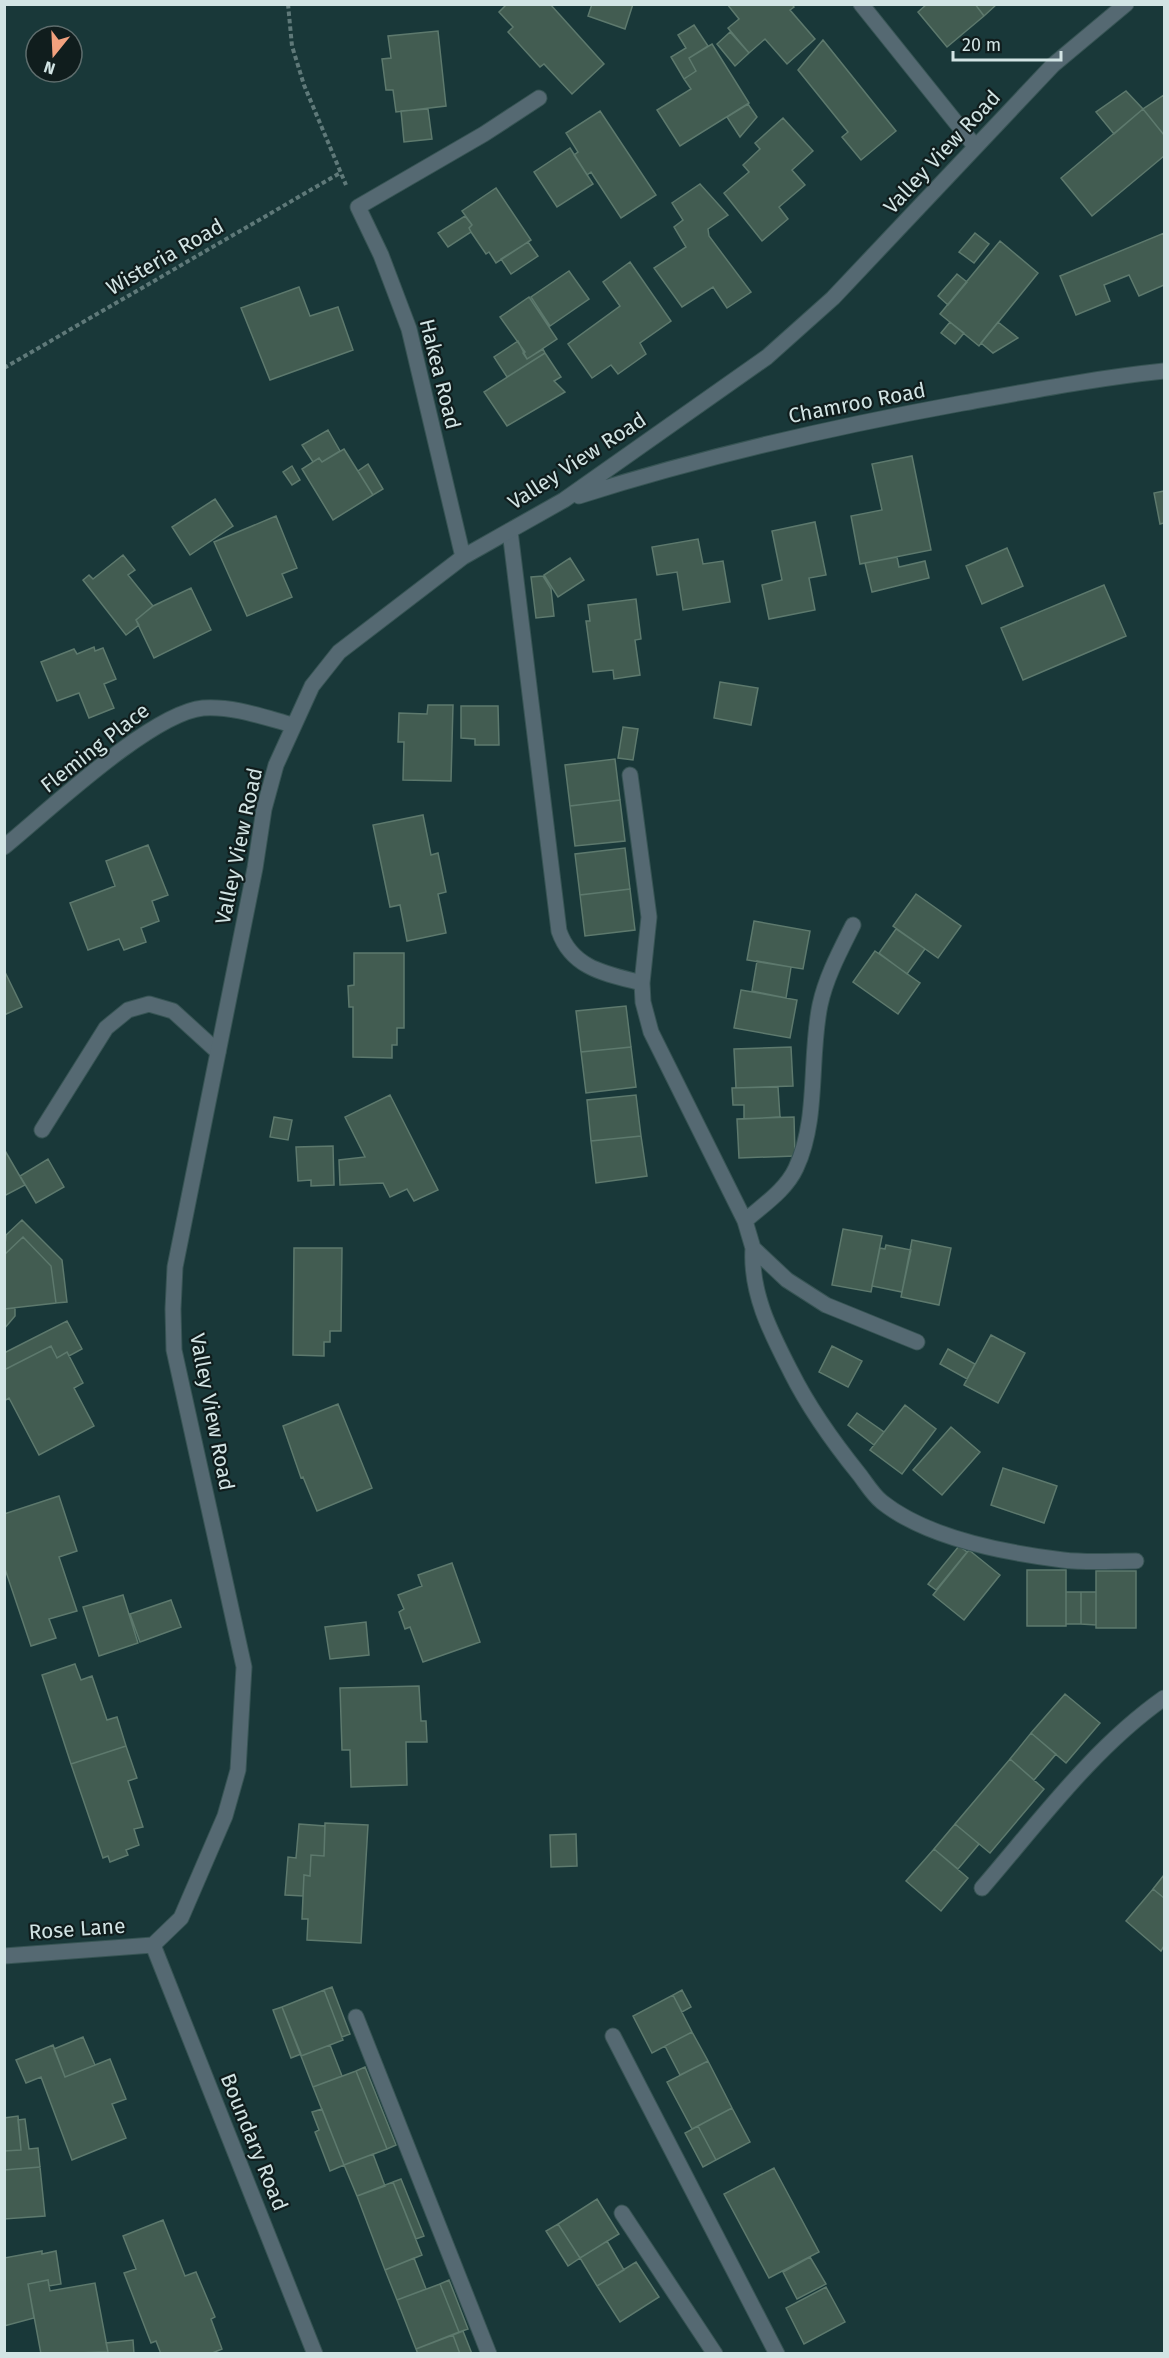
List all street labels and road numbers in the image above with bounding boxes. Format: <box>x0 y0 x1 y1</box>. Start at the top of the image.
street label: Valley View Road <box>878 85 1006 219</box>
street label: Wisteria Road <box>102 213 228 301</box>
street label: Hakea Road <box>414 316 466 432</box>
street label: Chamroo Road <box>786 377 928 429</box>
street label: Valley View Road <box>503 407 651 515</box>
street label: Fleming Place <box>35 697 155 799</box>
street label: Valley View Road <box>210 765 268 927</box>
street label: Valley View Road <box>184 1331 240 1493</box>
street label: Rose Lane <box>28 1913 126 1945</box>
street label: Boundary Road <box>215 2069 293 2215</box>

